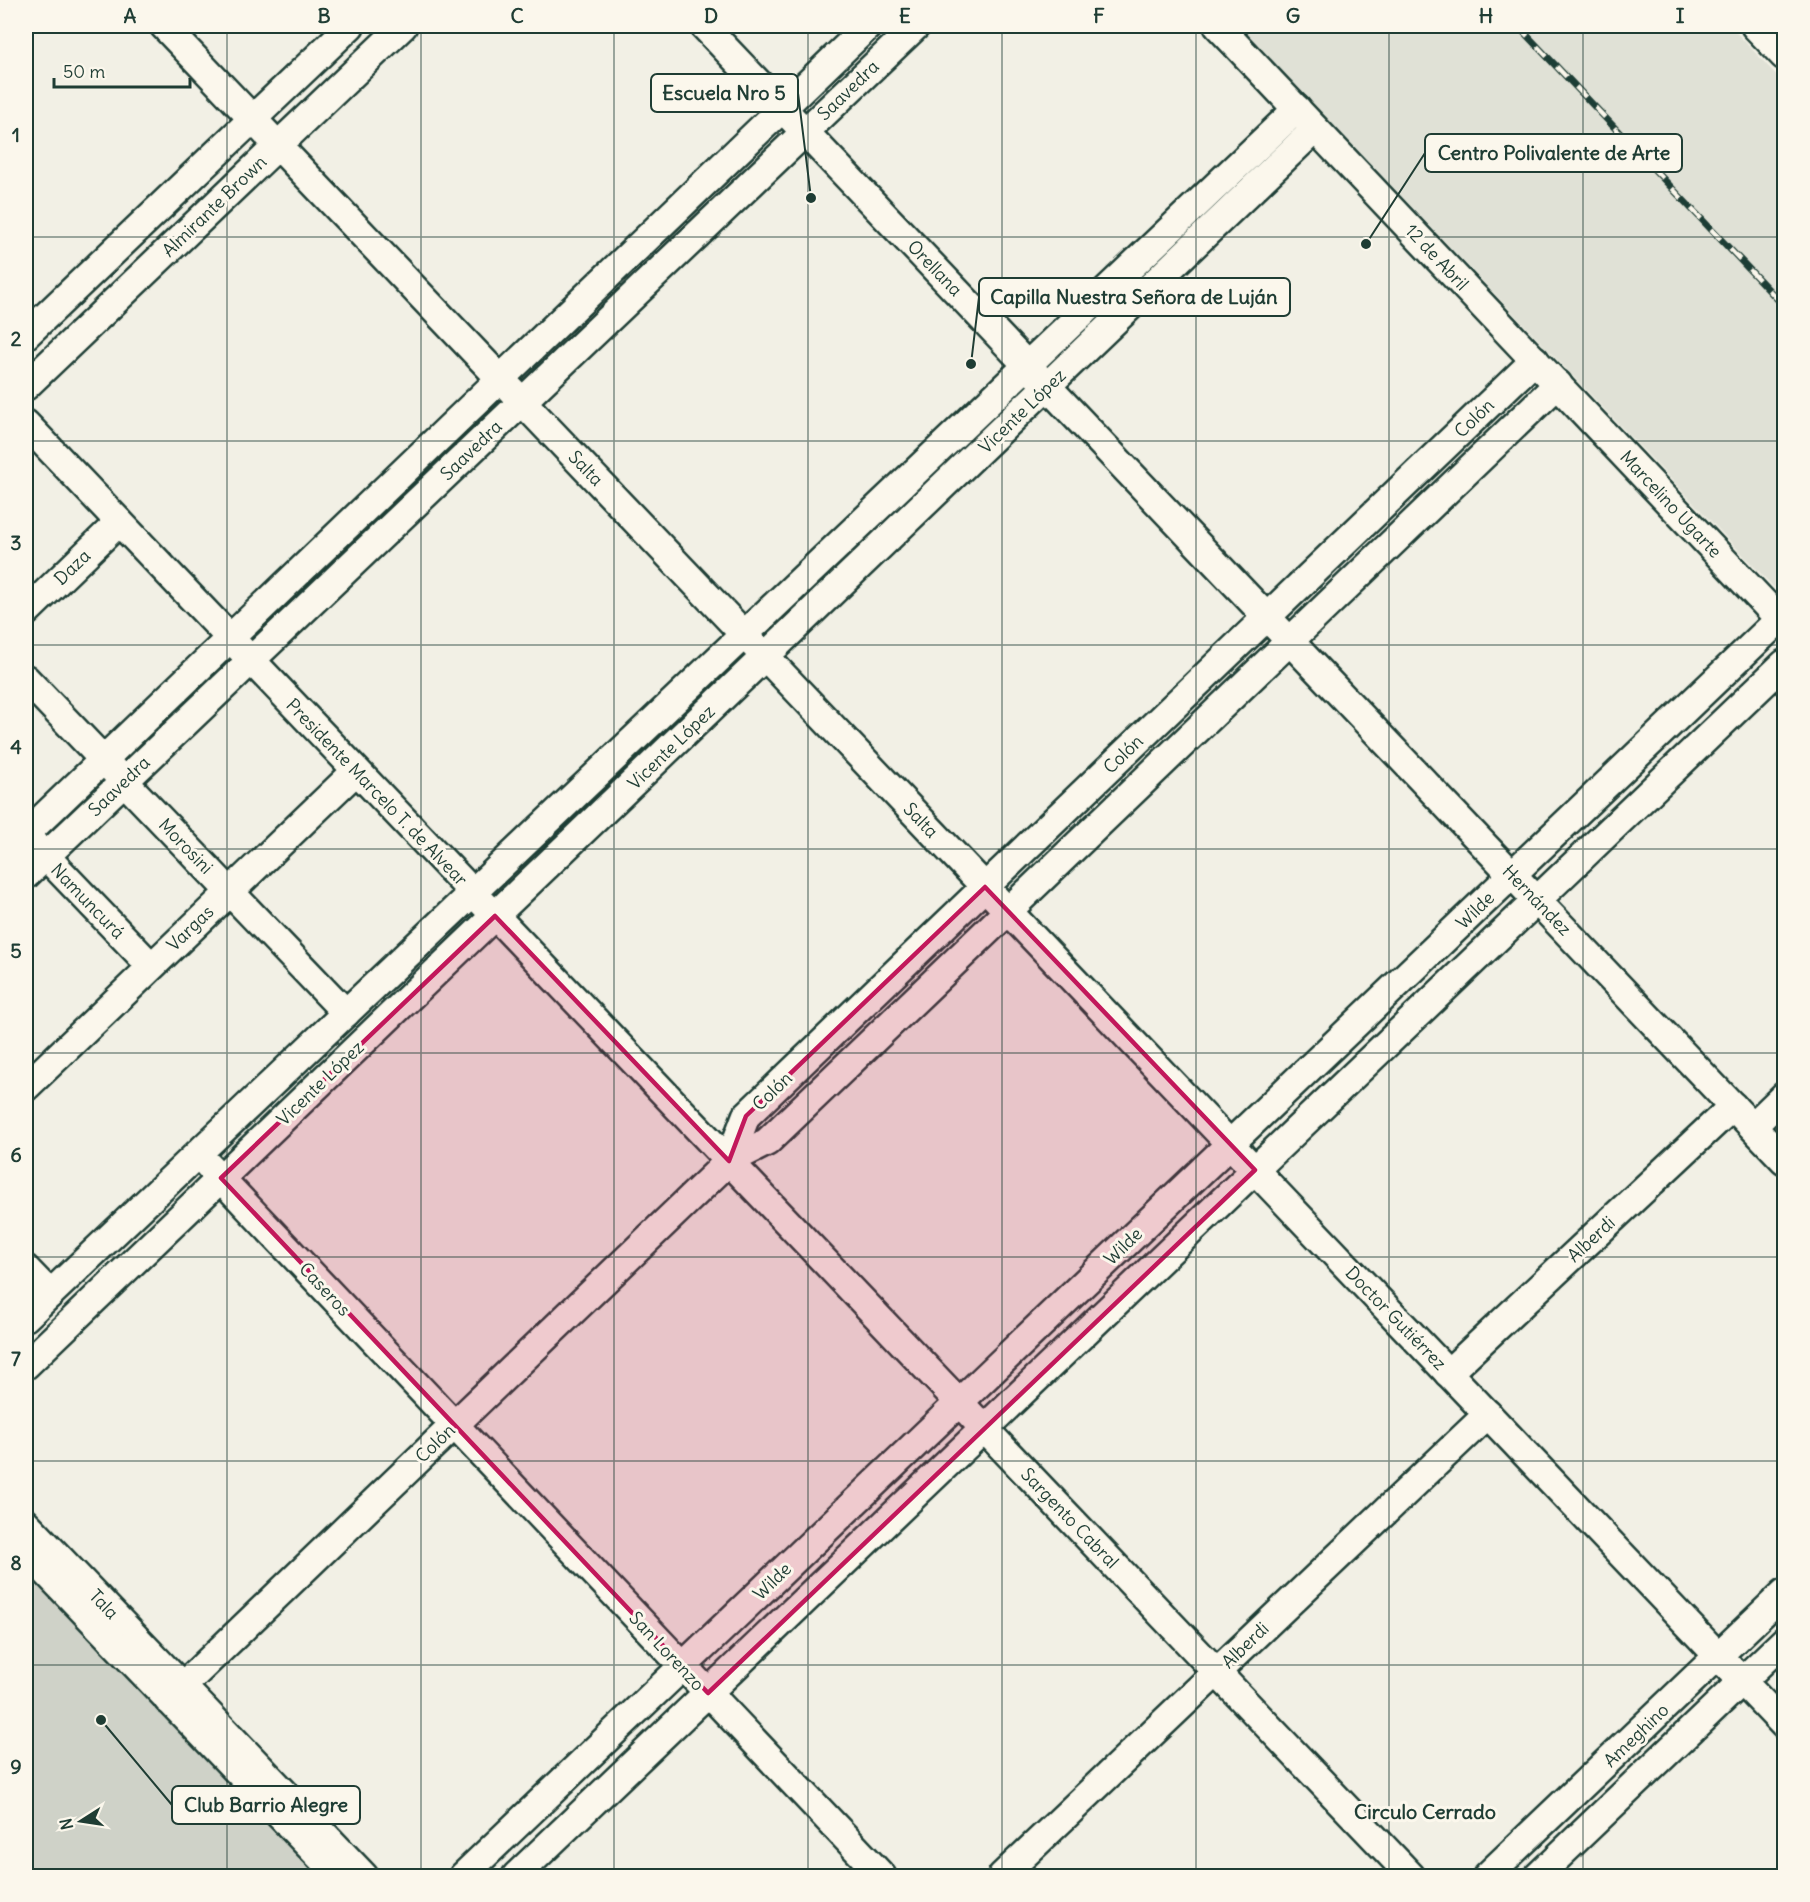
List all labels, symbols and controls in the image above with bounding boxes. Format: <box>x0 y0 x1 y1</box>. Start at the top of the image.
text: A <box>124 3 137 28</box>
text: B <box>317 3 331 28</box>
text: C <box>510 3 524 28</box>
text: D <box>704 3 718 28</box>
text: E <box>899 3 911 28</box>
text: F <box>1093 3 1105 28</box>
text: G <box>1286 3 1300 28</box>
text: H <box>1479 3 1493 28</box>
text: I <box>1676 3 1685 28</box>
scale bar <box>54 51 190 89</box>
street label: Saavedra <box>812 55 884 125</box>
text: 50 m <box>63 60 105 83</box>
callout: Escuela Nro 5 <box>651 74 798 112</box>
text: Escuela Nro 5 <box>662 80 786 105</box>
text: 1 <box>12 122 20 147</box>
callout: Centro Polivalente de Arte <box>1425 134 1682 172</box>
text: Centro Polivalente de Arte <box>1438 140 1671 165</box>
street label: Almirante Brown <box>157 150 271 262</box>
street label: 12 de Abril <box>1400 219 1474 295</box>
street label: Orellana <box>903 235 967 301</box>
callout: Capilla Nuestra Señora de Luján <box>979 278 1290 316</box>
text: Capilla Nuestra Señora de Luján <box>990 284 1278 309</box>
text: 2 <box>11 326 22 351</box>
street label: Vicente López <box>974 363 1071 458</box>
street label: Colón <box>1449 394 1499 442</box>
street label: Saavedra <box>435 415 507 485</box>
street label: Salta <box>564 445 608 491</box>
street label: Marcelino Ugarte <box>1615 445 1727 563</box>
text: 3 <box>10 530 22 555</box>
street label: Daza <box>49 544 95 590</box>
street label: Presidente Marcelo T. de Alvear <box>281 694 473 891</box>
street label: Vicente López <box>623 699 720 794</box>
street label: Colón <box>1098 730 1148 778</box>
text: 4 <box>10 734 22 759</box>
street label: Saavedra <box>83 751 155 821</box>
street label: Salta <box>899 797 943 843</box>
street label: Morosini <box>154 813 218 879</box>
street label: Namuncurá <box>46 858 130 944</box>
street label: Hernández <box>1498 860 1577 941</box>
street label: Wilde <box>1451 886 1499 934</box>
street label: Vargas <box>162 900 218 956</box>
text: 5 <box>10 938 22 963</box>
street label: Vicente López <box>272 1035 369 1130</box>
street label: Colón <box>747 1067 797 1115</box>
text: 6 <box>10 1142 22 1167</box>
street label: Alberdi <box>1562 1211 1620 1267</box>
street label: Wilde <box>1099 1222 1147 1270</box>
street label: Caseros <box>294 1257 356 1321</box>
street label: Doctor Gutiérrez <box>1341 1261 1452 1375</box>
text: 7 <box>11 1346 21 1371</box>
street label: Colón <box>410 1419 460 1467</box>
street label: Sargento Cabral <box>1016 1463 1124 1573</box>
text: 8 <box>10 1550 22 1575</box>
street label: Wilde <box>748 1557 796 1605</box>
street label: Tala <box>84 1584 124 1624</box>
street label: San Lorenzo <box>624 1607 710 1695</box>
street label: Alberdi <box>1217 1617 1273 1673</box>
street label: Ameghino <box>1599 1698 1673 1772</box>
text: 9 <box>10 1754 22 1779</box>
callout: Club Barrio Alegre <box>172 1786 360 1824</box>
north arrow <box>51 1791 111 1851</box>
text: Club Barrio Alegre <box>184 1792 348 1817</box>
district label: Circulo Cerrado <box>1354 1799 1496 1824</box>
text: N <box>55 1817 77 1832</box>

